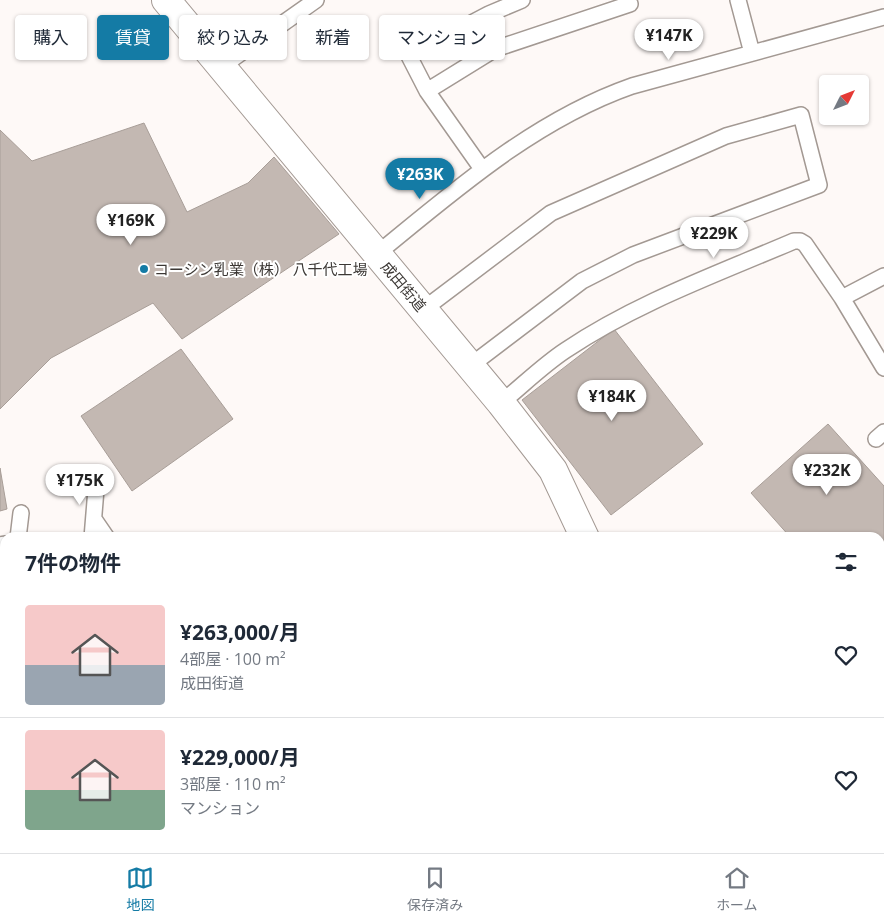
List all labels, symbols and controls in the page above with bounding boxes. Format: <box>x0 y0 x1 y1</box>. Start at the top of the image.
chip: 購入 <box>15 15 87 60</box>
chip: 賃貸 <box>97 15 169 60</box>
chip: 絞り込み <box>179 15 287 60</box>
chip: 新着 <box>297 15 369 60</box>
chip: マンション <box>379 15 505 60</box>
pin: ¥147K <box>634 18 704 61</box>
text: ¥147K <box>645 24 693 46</box>
north arrow <box>819 75 869 125</box>
map controls <box>819 75 869 125</box>
pin: ¥263K <box>385 158 455 200</box>
text: ¥263K <box>396 163 444 185</box>
pin: ¥169K <box>96 204 166 246</box>
text: ¥169K <box>107 209 155 231</box>
pin: ¥229K <box>679 216 749 259</box>
text: ¥229K <box>690 222 738 244</box>
street label: 成田街道 <box>377 257 431 315</box>
place label: コーシン乳業（株） 八千代工場 <box>154 259 368 279</box>
marker: コーシン乳業（株） 八千代工場 <box>138 263 150 275</box>
pin: ¥184K <box>577 380 647 422</box>
text: ¥184K <box>588 385 636 407</box>
pin: ¥232K <box>792 454 862 496</box>
text: ¥232K <box>803 459 851 481</box>
pin: ¥175K <box>45 464 115 506</box>
text: ¥175K <box>56 469 104 491</box>
icon: filters <box>832 548 860 576</box>
text: 7件の物件 <box>25 549 121 577</box>
text: ¥263,000/月 <box>180 618 300 646</box>
icon: home <box>65 625 125 685</box>
icon: heart <box>832 641 860 669</box>
text: 4部屋 · 100 m² <box>180 648 286 670</box>
text: 成田街道 <box>180 672 244 694</box>
text: ¥229,000/月 <box>180 743 300 771</box>
icon: home <box>65 750 125 810</box>
icon: heart <box>832 766 860 794</box>
text: 3部屋 · 110 m² <box>180 773 286 795</box>
text: マンション <box>180 797 260 819</box>
tab: 地図 <box>126 864 154 914</box>
tab: 保存済み <box>407 864 463 914</box>
tab: ホーム <box>716 864 758 914</box>

